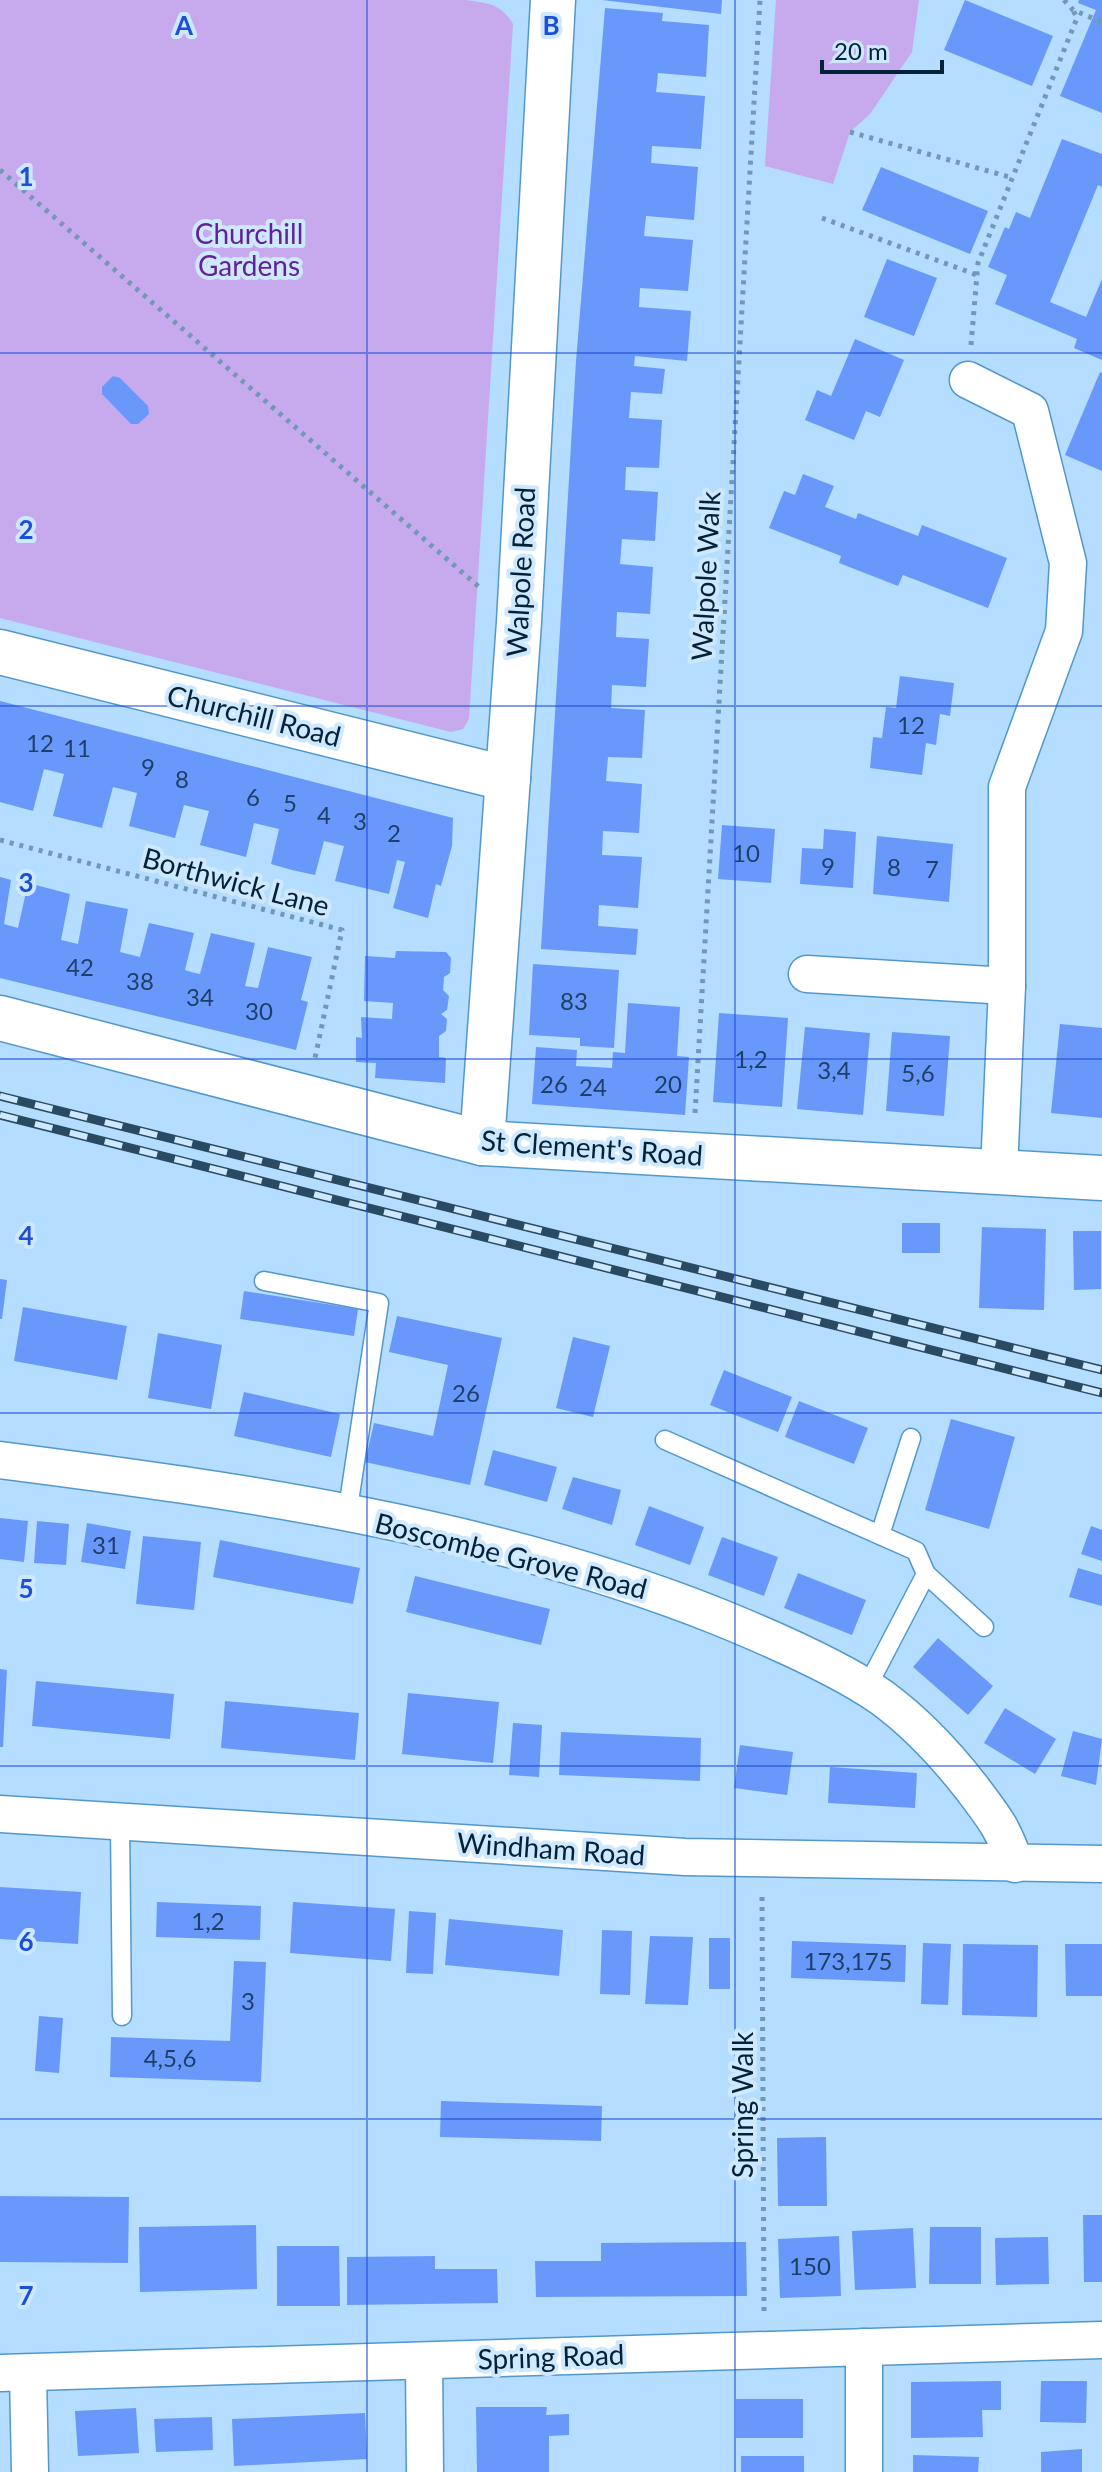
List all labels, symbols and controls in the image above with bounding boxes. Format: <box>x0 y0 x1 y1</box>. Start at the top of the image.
text: A <box>174 9 194 41</box>
text: B <box>542 9 560 41</box>
scale bar <box>822 24 942 74</box>
text: 20 m <box>834 36 888 65</box>
text: 1 <box>18 160 34 192</box>
park label: Churchill Gardens <box>195 216 303 282</box>
street label: Walpole Road <box>499 486 541 658</box>
street label: Walpole Walk <box>684 489 726 662</box>
text: 2 <box>18 513 34 545</box>
street label: Churchill Road <box>164 677 345 753</box>
house number: 12 <box>897 710 925 739</box>
house number: 12 <box>26 728 54 757</box>
house number: 11 <box>63 733 91 762</box>
house number: 9 <box>141 752 155 781</box>
house number: 8 <box>175 764 189 793</box>
house number: 6 <box>246 782 260 811</box>
house number: 5 <box>283 788 297 817</box>
house number: 4 <box>317 800 331 829</box>
house number: 3 <box>353 806 367 835</box>
house number: 2 <box>387 818 401 847</box>
house number: 10 <box>732 838 760 867</box>
street label: Borthwick Lane <box>139 840 333 922</box>
house number: 9 <box>821 851 835 880</box>
house number: 8 <box>887 852 901 881</box>
house number: 7 <box>925 854 939 883</box>
text: 3 <box>18 866 34 898</box>
house number: 42 <box>66 952 94 981</box>
house number: 38 <box>126 966 154 995</box>
house number: 34 <box>186 982 214 1011</box>
house number: 83 <box>560 986 588 1015</box>
house number: 30 <box>245 996 273 1025</box>
house number: 1,2 <box>734 1044 768 1073</box>
house number: 3,4 <box>817 1055 851 1084</box>
house number: 5,6 <box>901 1058 935 1087</box>
house number: 26 <box>540 1069 568 1098</box>
house number: 20 <box>654 1069 682 1098</box>
house number: 24 <box>579 1072 607 1101</box>
street label: St Clement's Road <box>480 1122 704 1172</box>
text: 4 <box>18 1219 34 1251</box>
house number: 26 <box>452 1378 480 1407</box>
street label: Boscombe Grove Road <box>372 1505 651 1605</box>
house number: 31 <box>92 1530 120 1559</box>
text: 5 <box>18 1572 34 1604</box>
street label: Windham Road <box>456 1824 646 1872</box>
house number: 1,2 <box>191 1906 225 1935</box>
text: 6 <box>18 1925 34 1957</box>
house number: 173,175 <box>804 1946 892 1975</box>
house number: 3 <box>241 1986 255 2015</box>
street label: Spring Walk <box>725 2031 759 2178</box>
house number: 4,5,6 <box>144 2043 196 2072</box>
house number: 150 <box>789 2251 831 2280</box>
text: 7 <box>18 2279 34 2311</box>
street label: Spring Road <box>477 2336 625 2376</box>

